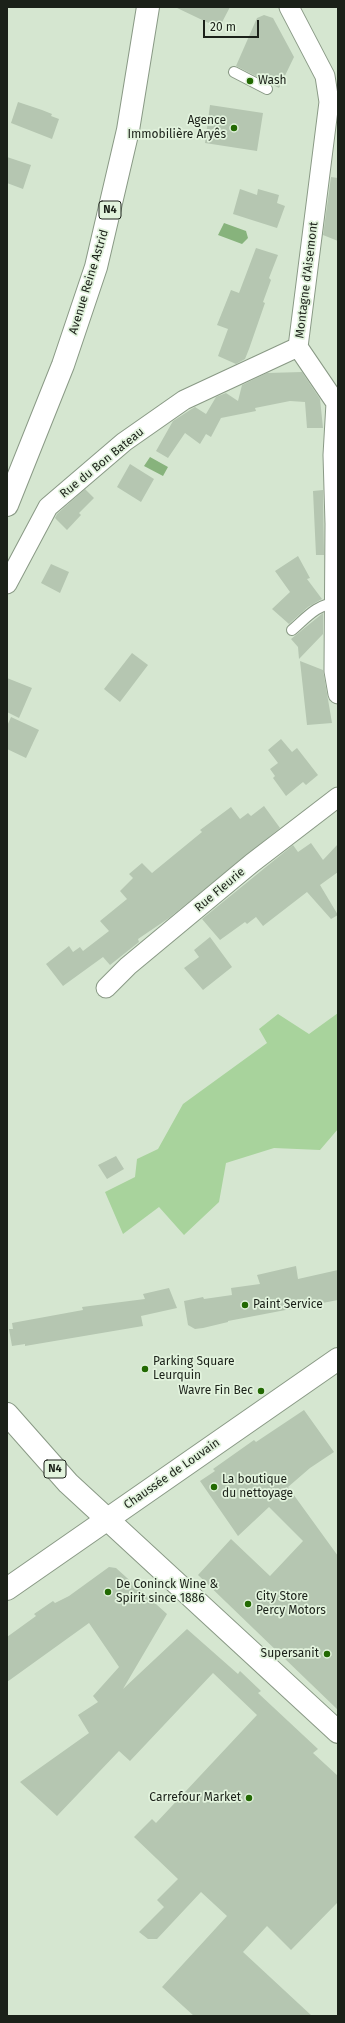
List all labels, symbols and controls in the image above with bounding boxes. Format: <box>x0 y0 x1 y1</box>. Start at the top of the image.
scale bar <box>205 12 261 38</box>
text: 20 m <box>210 20 236 34</box>
place label: Wash <box>258 74 287 88</box>
marker: Wash <box>245 76 255 86</box>
place label: Agence Immobilière Aryês <box>127 114 226 142</box>
marker: Agence Immobilière Aryês <box>229 123 239 133</box>
road number: N4 <box>99 201 121 219</box>
street label: Montagne d'Aisemont <box>293 221 321 339</box>
street label: Avenue Reine Astrid <box>66 228 112 336</box>
street label: Rue du Bon Bateau <box>57 425 147 501</box>
street label: Rue Fleurie <box>192 865 248 915</box>
place label: Paint Service <box>253 1298 323 1312</box>
marker: Paint Service <box>240 1300 250 1310</box>
place label: Parking Square Leurquin <box>153 1355 234 1383</box>
marker: Parking Square Leurquin <box>140 1364 150 1374</box>
place label: Wavre Fin Bec <box>179 1384 253 1398</box>
marker: Wavre Fin Bec <box>256 1386 266 1396</box>
street label: Chaussée de Louvain <box>121 1435 223 1513</box>
road number: N4 <box>44 1460 66 1478</box>
place label: La boutique du nettoyage <box>222 1473 293 1501</box>
marker: La boutique du nettoyage <box>209 1482 219 1492</box>
place label: De Coninck Wine & Spirit since 1886 <box>116 1578 218 1606</box>
marker: De Coninck Wine & Spirit since 1886 <box>103 1587 113 1597</box>
place label: City Store Percy Motors <box>256 1590 326 1618</box>
marker: City Store Percy Motors <box>243 1599 253 1609</box>
place label: Supersanit <box>261 1647 319 1661</box>
marker: Supersanit <box>322 1649 332 1659</box>
place label: Carrefour Market <box>149 1791 241 1805</box>
marker: Carrefour Market <box>244 1793 254 1803</box>

